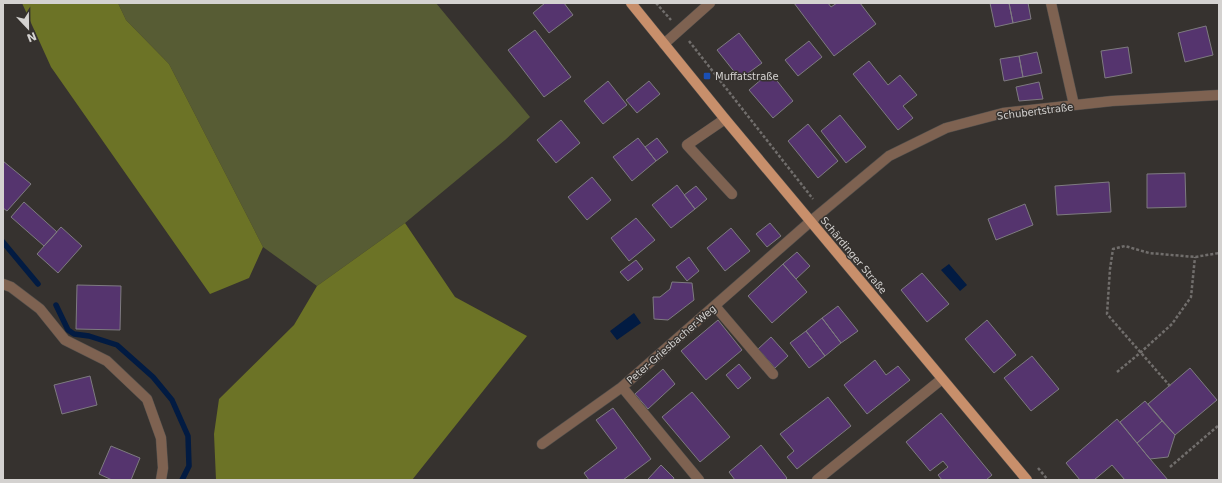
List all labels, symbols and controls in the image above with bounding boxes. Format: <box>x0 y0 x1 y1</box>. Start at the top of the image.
north arrow <box>8 8 48 48</box>
text: N <box>25 29 38 45</box>
marker: Muffatstraße <box>702 71 712 81</box>
place label: Muffatstraße <box>715 71 779 82</box>
street label: Schubertstraße <box>996 101 1074 122</box>
street label: Schärdinger Straße <box>818 215 889 296</box>
street label: Peter-Griesbacher-Weg <box>625 303 718 386</box>

